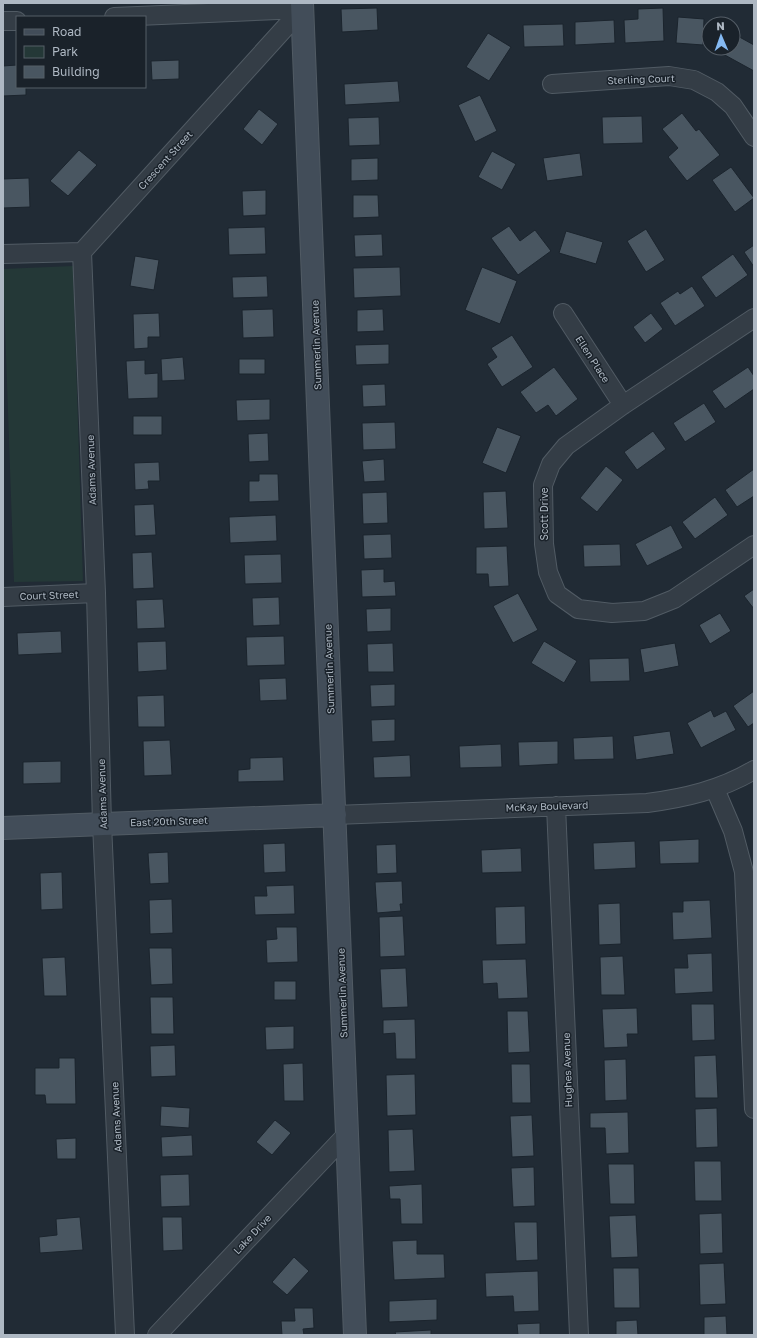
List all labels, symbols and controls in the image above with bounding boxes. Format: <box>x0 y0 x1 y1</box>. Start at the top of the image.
legend <box>16 16 146 88</box>
north arrow <box>701 16 741 56</box>
text: N <box>716 19 725 32</box>
text: Road <box>52 24 81 39</box>
text: Park <box>52 44 78 59</box>
text: Building <box>52 64 100 79</box>
street label: Sterling Court <box>607 72 675 86</box>
street label: Crescent Street <box>135 128 195 192</box>
street label: Summerlin Avenue <box>308 300 324 390</box>
street label: Ellen Place <box>573 333 613 385</box>
street label: Adams Avenue <box>84 434 98 505</box>
street label: Scott Drive <box>538 487 550 541</box>
street label: Court Street <box>19 588 79 602</box>
street label: Summerlin Avenue <box>321 624 337 714</box>
street label: Adams Avenue <box>95 758 109 829</box>
street label: McKay Boulevard <box>505 799 589 813</box>
street label: East 20th Street <box>130 814 208 828</box>
street label: Summerlin Avenue <box>334 948 350 1038</box>
street label: Hughes Avenue <box>560 1032 574 1108</box>
street label: Adams Avenue <box>108 1081 124 1152</box>
street label: Lake Drive <box>231 1211 274 1256</box>

